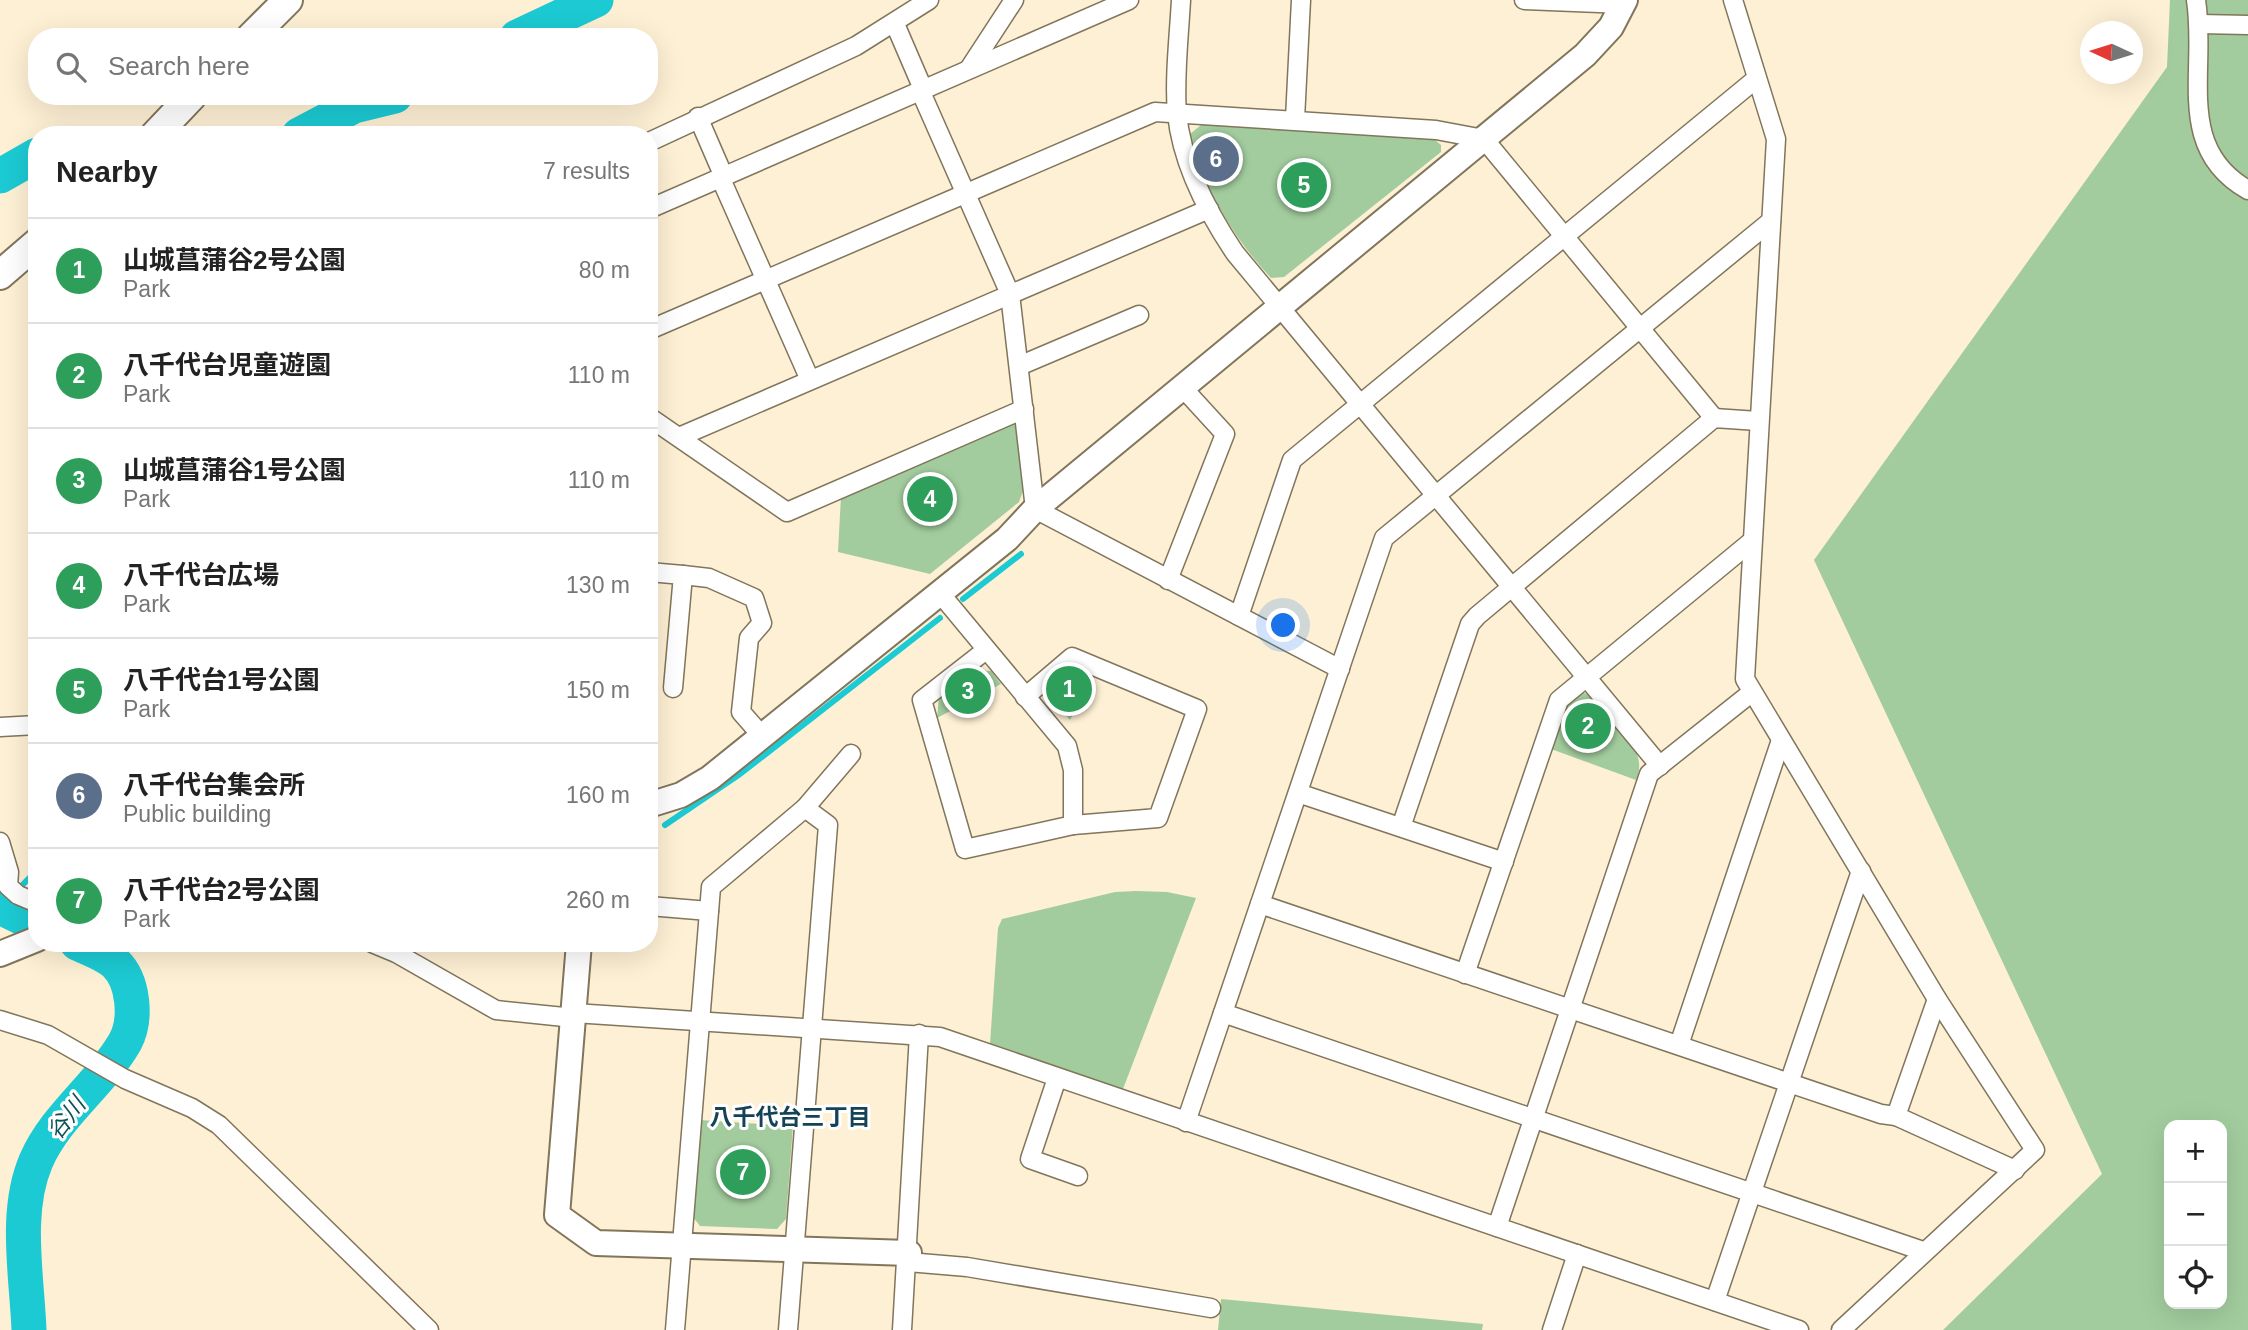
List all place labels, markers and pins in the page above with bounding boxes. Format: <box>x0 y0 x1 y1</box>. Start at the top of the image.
pin: 6 <box>1193 133 1239 185</box>
pin: 5 <box>1281 159 1327 211</box>
pin: 4 <box>907 473 953 525</box>
pin: 1 <box>1046 663 1092 715</box>
pin: 3 <box>945 665 991 717</box>
pin: 2 <box>1565 700 1611 752</box>
pin: 7 <box>720 1146 766 1198</box>

